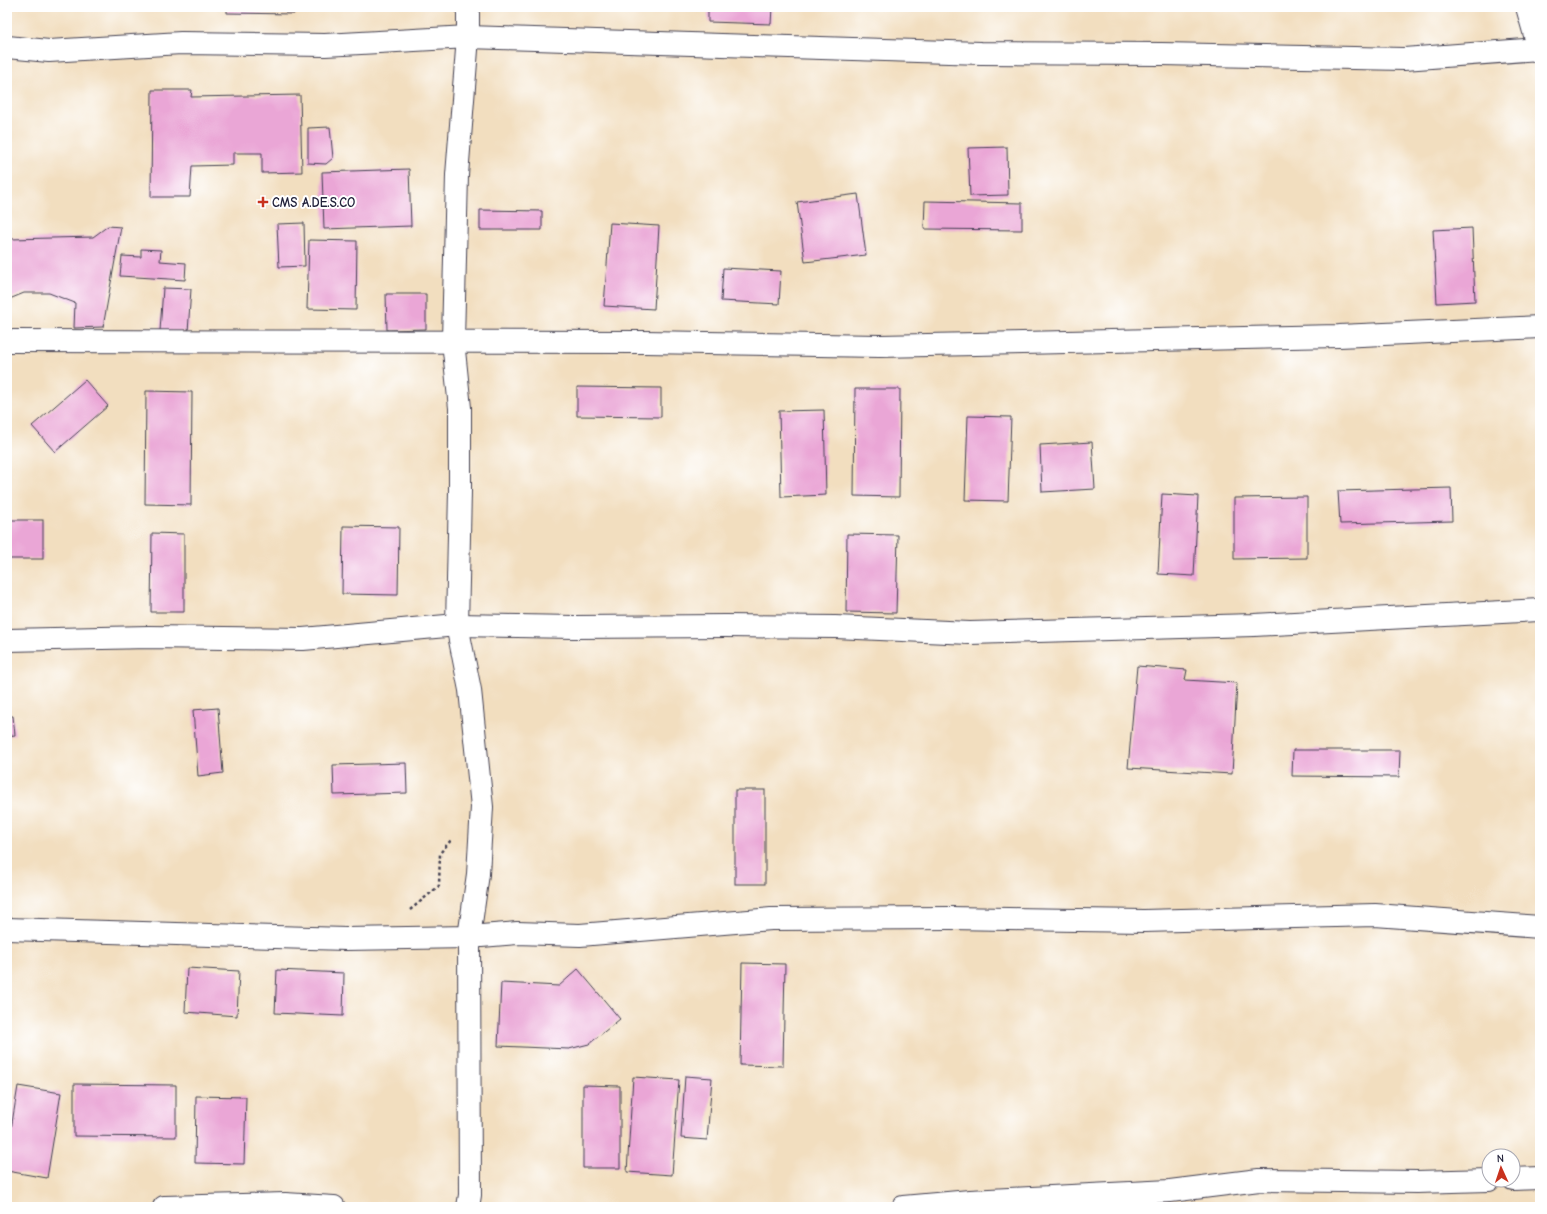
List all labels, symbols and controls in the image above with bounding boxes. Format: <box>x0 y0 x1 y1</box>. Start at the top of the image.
place label: CMS A.DE.S.CO <box>272 195 355 210</box>
marker: CMS A.DE.S.CO <box>257 196 269 208</box>
north arrow <box>1481 1148 1521 1188</box>
text: N <box>1497 1152 1504 1165</box>

